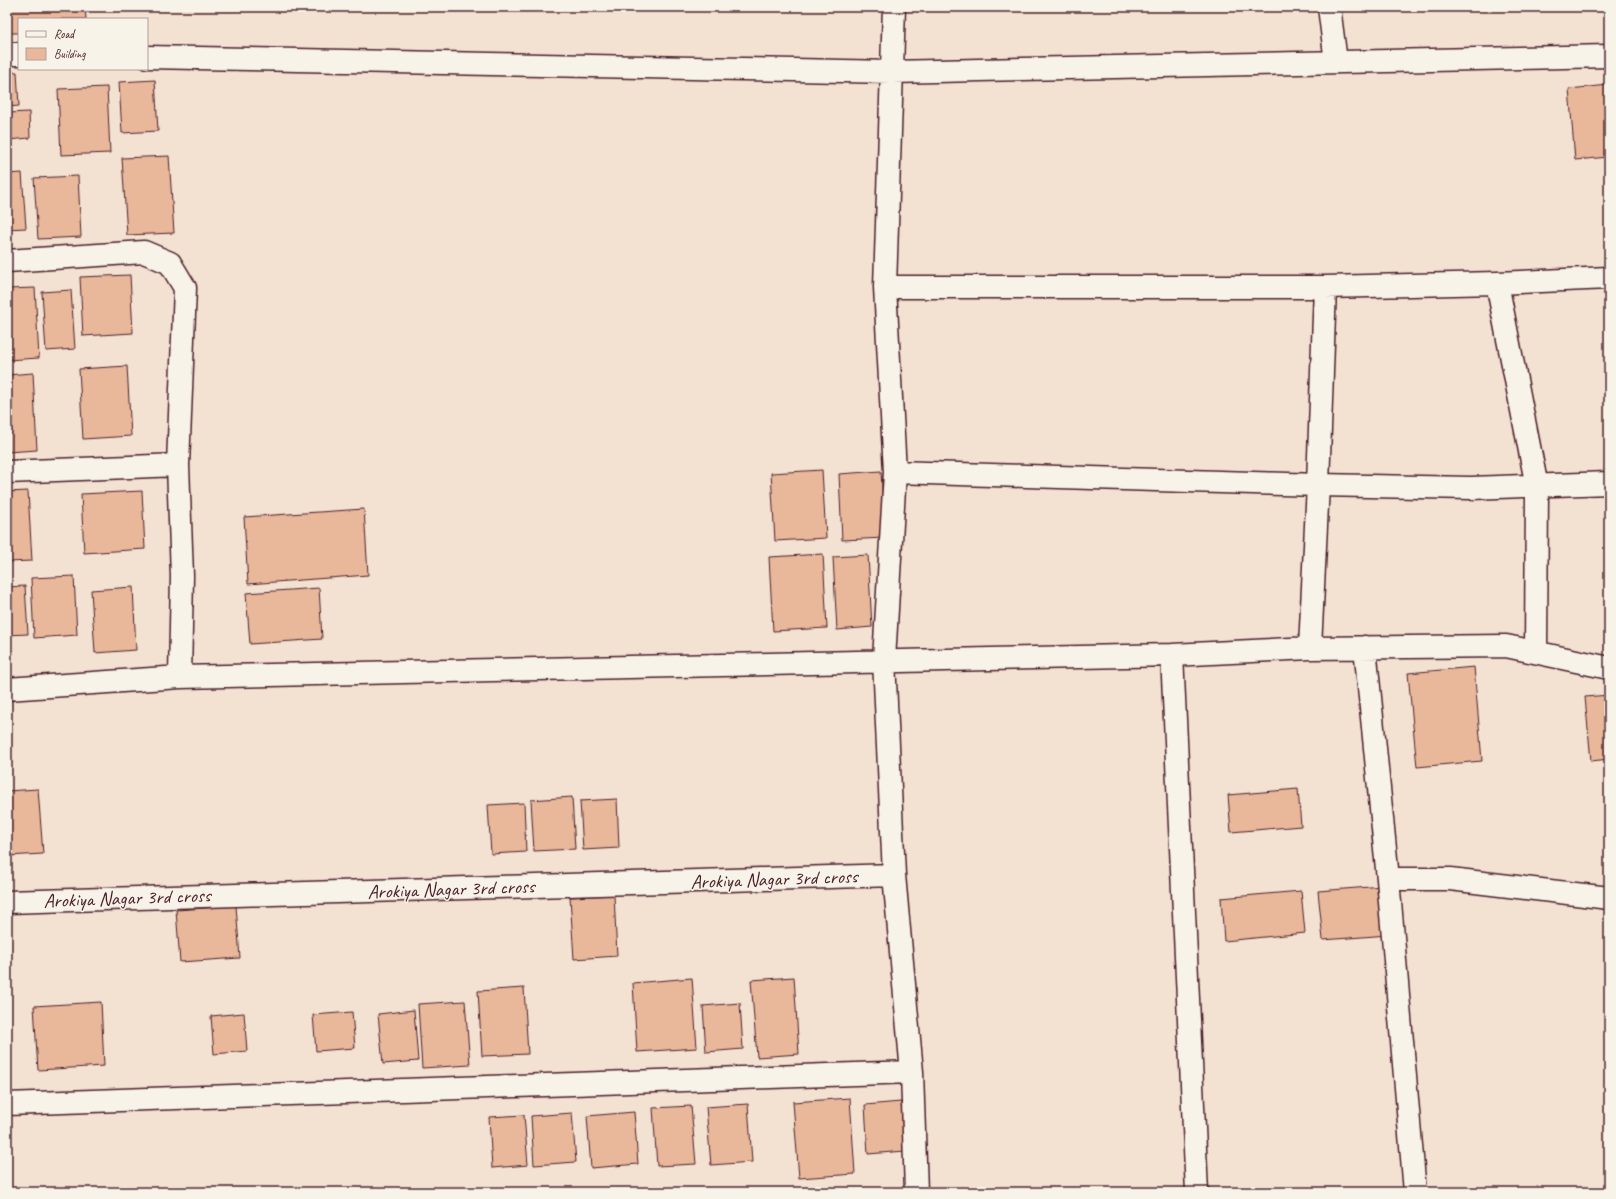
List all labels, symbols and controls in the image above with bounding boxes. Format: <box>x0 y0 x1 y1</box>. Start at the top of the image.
legend <box>18 18 148 70</box>
text: Road <box>54 26 76 42</box>
text: Building <box>54 46 86 62</box>
street label: Arokiya Nagar 3rd cross <box>690 864 860 894</box>
street label: Arokiya Nagar 3rd cross <box>367 874 537 904</box>
street label: Arokiya Nagar 3rd cross <box>43 883 213 913</box>

